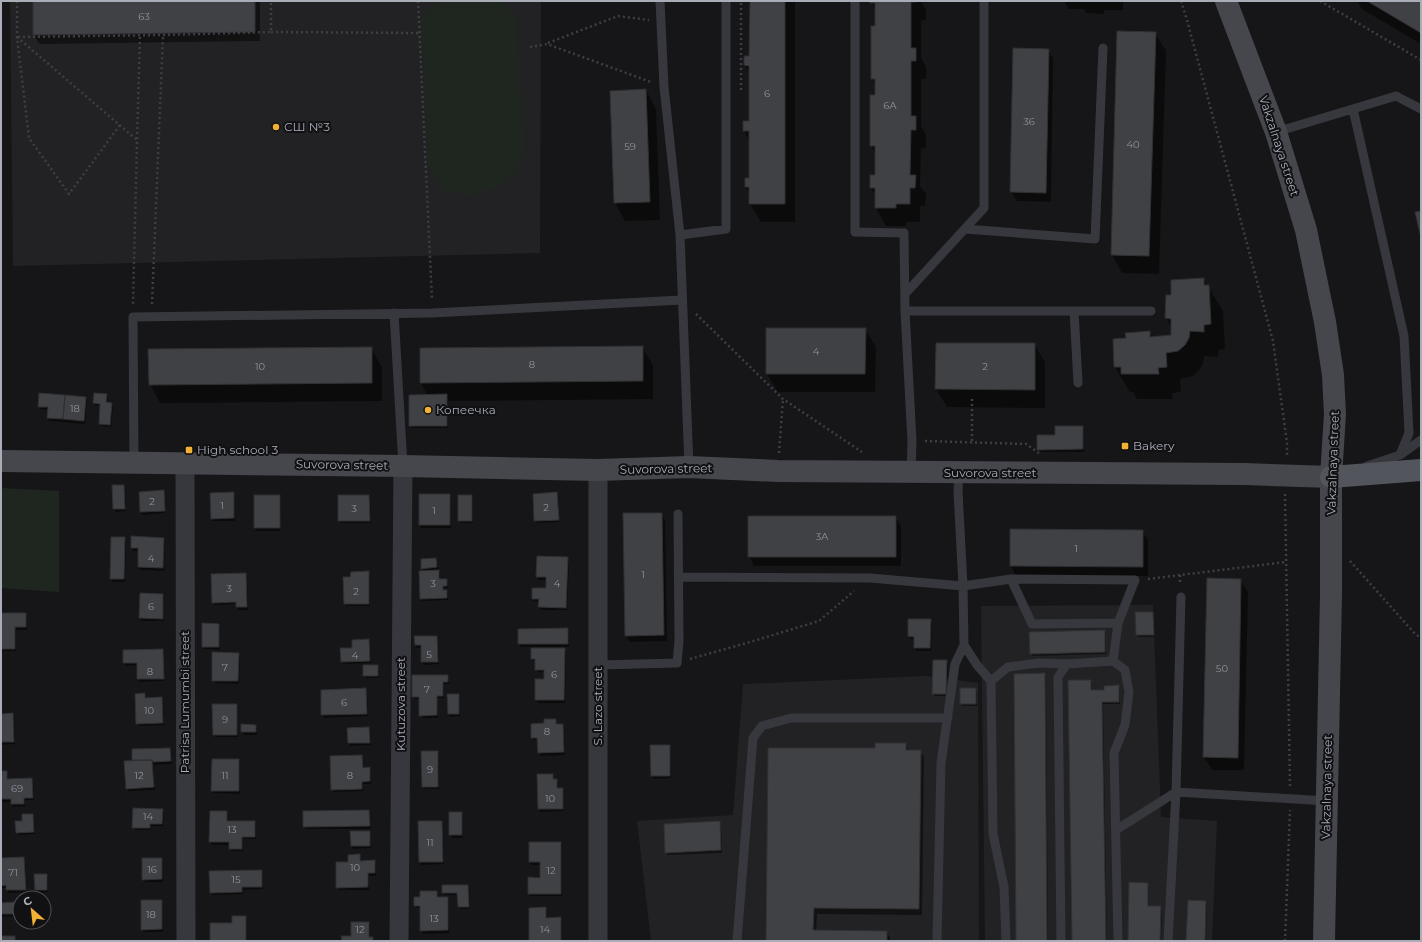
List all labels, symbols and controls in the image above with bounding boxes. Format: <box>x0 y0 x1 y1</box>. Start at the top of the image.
house number: 63 <box>138 10 150 23</box>
house number: 6 <box>764 87 770 100</box>
street label: Vakzalnaya street <box>1256 94 1303 198</box>
house number: 6А <box>883 99 897 112</box>
house number: 36 <box>1023 115 1035 128</box>
place label: СШ №3 <box>284 119 330 134</box>
marker: СШ №3 <box>271 122 281 132</box>
house number: 40 <box>1126 138 1140 151</box>
house number: 59 <box>624 140 636 153</box>
house number: 4 <box>813 345 820 358</box>
house number: 8 <box>529 358 535 371</box>
house number: 10 <box>255 360 265 373</box>
house number: 2 <box>982 360 988 373</box>
house number: 18 <box>70 402 80 415</box>
place label: Копеечка <box>436 402 496 417</box>
marker: Копеечка <box>423 405 433 415</box>
street label: Vakzalnaya street <box>1323 410 1342 515</box>
place label: Bakery <box>1133 438 1175 453</box>
marker: Bakery <box>1120 441 1130 451</box>
place label: High school 3 <box>197 442 279 457</box>
marker: High school 3 <box>184 445 194 455</box>
street label: Suvorova street <box>296 456 389 473</box>
street label: Suvorova street <box>620 460 713 477</box>
street label: Suvorova street <box>944 465 1036 480</box>
house number: 2 <box>149 495 155 508</box>
house number: 1 <box>220 499 224 512</box>
house number: 2 <box>543 501 549 514</box>
house number: 3 <box>351 502 357 515</box>
house number: 1 <box>432 504 436 517</box>
house number: 3А <box>815 530 829 543</box>
house number: 1 <box>1074 542 1078 555</box>
house number: 4 <box>148 552 155 565</box>
house number: 1 <box>641 568 645 581</box>
house number: 3 <box>430 577 436 590</box>
house number: 4 <box>554 577 561 590</box>
house number: 3 <box>226 582 232 595</box>
house number: 2 <box>353 585 359 598</box>
house number: 6 <box>148 600 154 613</box>
street label: Patrisa Lumumbi street <box>177 631 192 773</box>
house number: 5 <box>426 648 432 661</box>
house number: 4 <box>352 649 359 662</box>
street label: Kutuzova street <box>393 657 408 751</box>
house number: 7 <box>222 661 228 674</box>
house number: 50 <box>1216 662 1229 675</box>
house number: 8 <box>147 665 153 678</box>
street label: S. Lazo street <box>590 666 605 745</box>
house number: 6 <box>551 668 557 681</box>
house number: 7 <box>424 683 430 696</box>
house number: 6 <box>341 696 347 709</box>
house number: 10 <box>144 704 154 717</box>
house number: 9 <box>222 713 228 726</box>
house number: 8 <box>544 725 550 738</box>
street label: Vakzalnaya street <box>1318 735 1335 839</box>
house number: 9 <box>427 763 433 776</box>
house number: 12 <box>134 769 144 782</box>
house number: 11 <box>221 769 229 782</box>
house number: 8 <box>347 769 353 782</box>
house number: 69 <box>11 782 23 795</box>
house number: 10 <box>545 792 555 805</box>
house number: 14 <box>143 810 153 823</box>
house number: 13 <box>227 823 237 836</box>
house number: 11 <box>426 836 434 849</box>
house number: 10 <box>350 861 360 874</box>
house number: 16 <box>147 863 157 876</box>
house number: 12 <box>546 864 556 877</box>
house number: 71 <box>8 866 18 879</box>
house number: 15 <box>231 873 241 886</box>
north arrow <box>12 890 52 930</box>
text: С <box>20 893 34 909</box>
house number: 18 <box>146 908 156 921</box>
house number: 13 <box>429 912 439 925</box>
house number: 12 <box>355 923 365 936</box>
house number: 14 <box>540 923 550 936</box>

